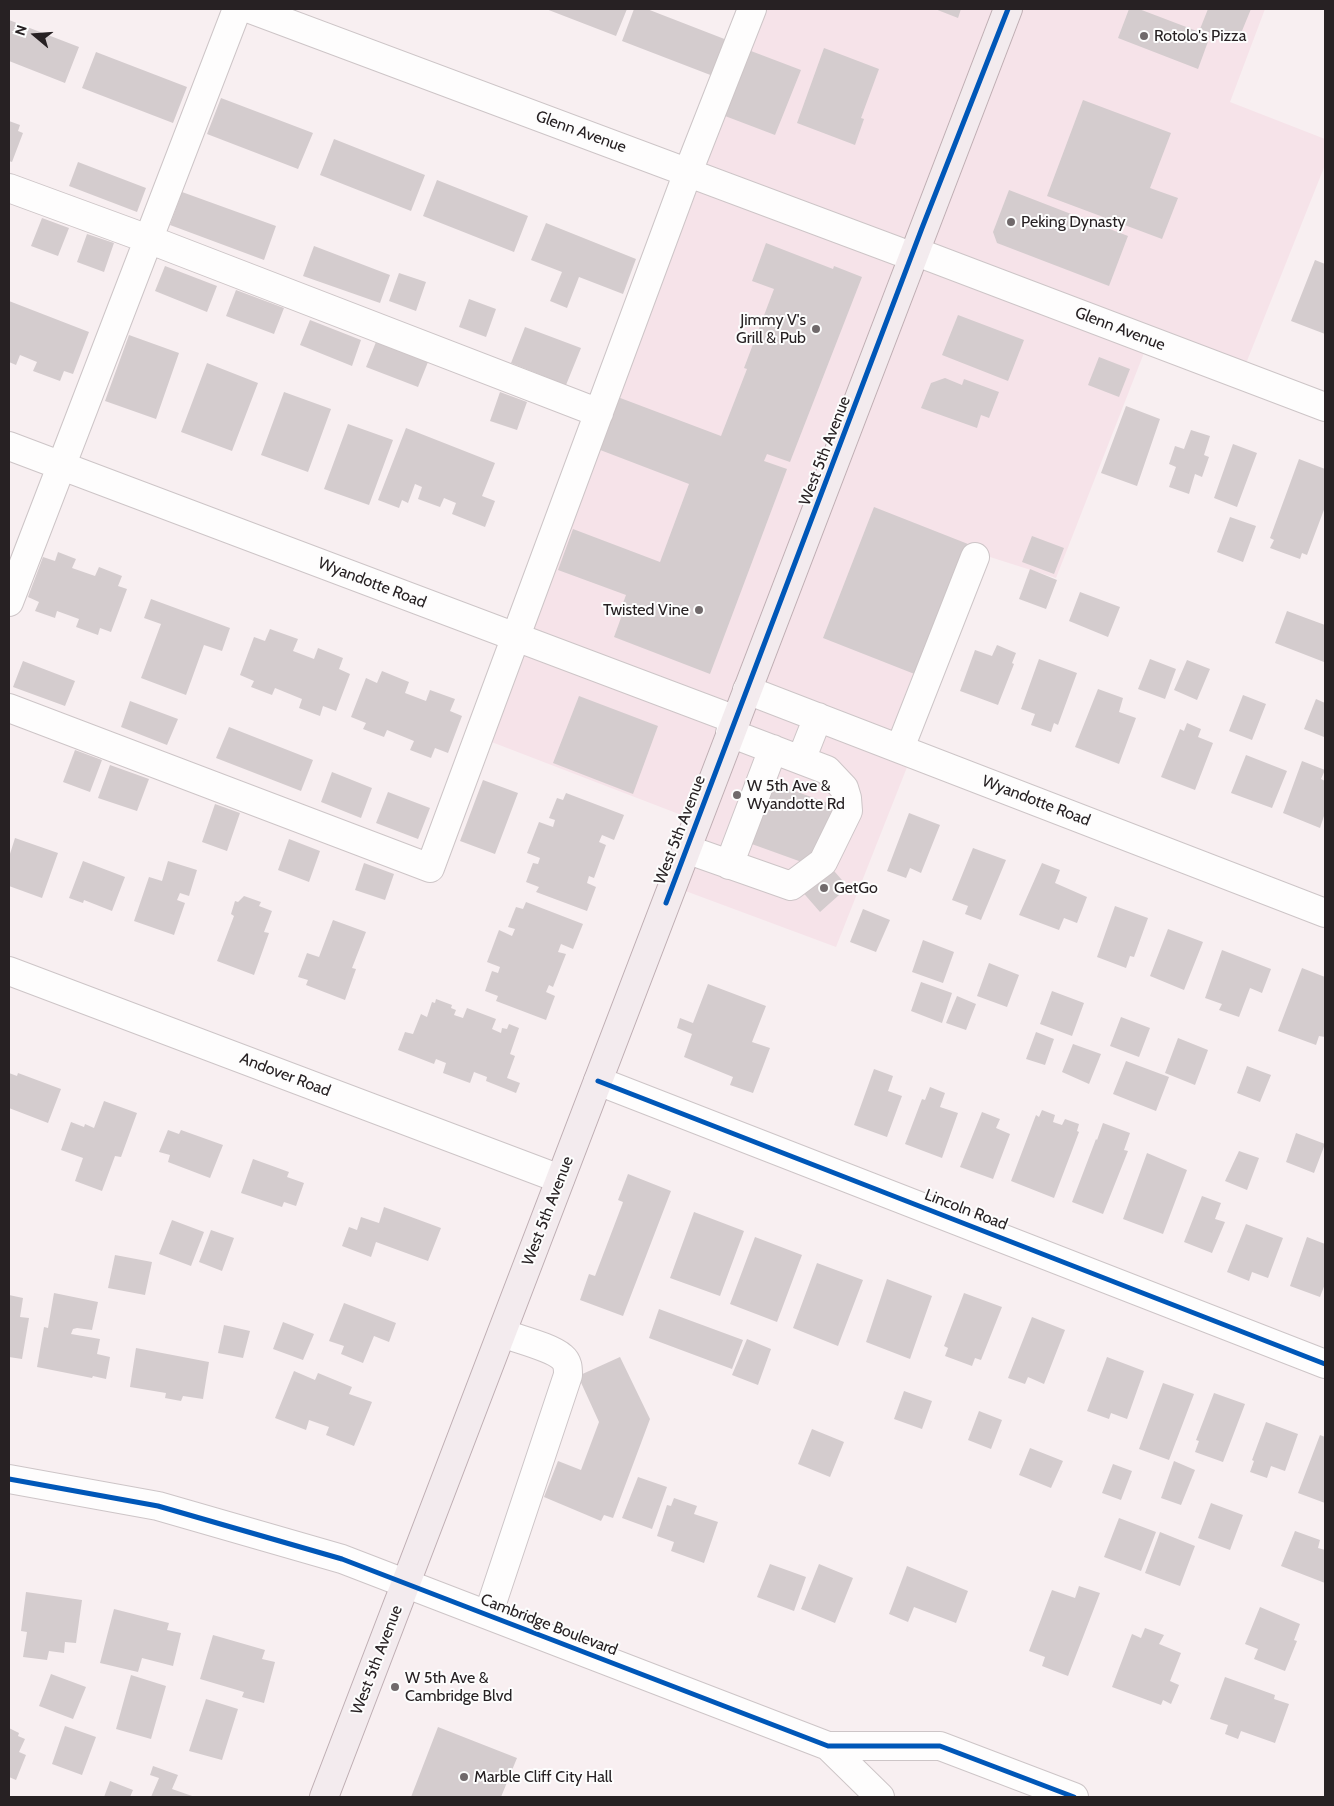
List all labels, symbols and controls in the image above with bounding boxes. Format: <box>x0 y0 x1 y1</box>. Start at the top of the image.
north arrow <box>10 10 60 60</box>
text: N <box>11 23 31 38</box>
place label: Rotolo's Pizza <box>1154 26 1246 46</box>
marker: Rotolo's Pizza <box>1138 30 1150 42</box>
street label: Glenn Avenue <box>533 107 629 157</box>
place label: Peking Dynasty <box>1021 212 1126 232</box>
marker: Peking Dynasty <box>1005 216 1017 228</box>
street label: Glenn Avenue <box>1072 303 1168 355</box>
place label: Jimmy V's Grill & Pub <box>736 310 806 348</box>
marker: Jimmy V's Grill & Pub <box>810 323 822 335</box>
street label: West 5th Avenue <box>795 394 855 508</box>
street label: Wyandotte Road <box>315 554 429 612</box>
place label: Twisted Vine <box>603 600 689 620</box>
marker: Twisted Vine <box>693 604 705 616</box>
street label: Wyandotte Road <box>979 772 1093 830</box>
street label: West 5th Avenue <box>650 773 710 887</box>
place label: W 5th Ave & Wyandotte Rd <box>747 776 845 814</box>
marker: W 5th Ave & Wyandotte Rd <box>731 789 743 801</box>
place label: GetGo <box>834 878 878 898</box>
marker: GetGo <box>818 882 830 894</box>
street label: Andover Road <box>237 1049 333 1101</box>
street label: West 5th Avenue <box>518 1154 578 1268</box>
street label: Lincoln Road <box>922 1185 1010 1235</box>
street label: Cambridge Boulevard <box>478 1590 620 1660</box>
street label: West 5th Avenue <box>347 1603 407 1717</box>
place label: W 5th Ave & Cambridge Blvd <box>405 1668 512 1706</box>
marker: W 5th Ave & Cambridge Blvd <box>389 1681 401 1693</box>
place label: Marble Cliff City Hall <box>474 1767 612 1787</box>
marker: Marble Cliff City Hall <box>458 1771 470 1783</box>

